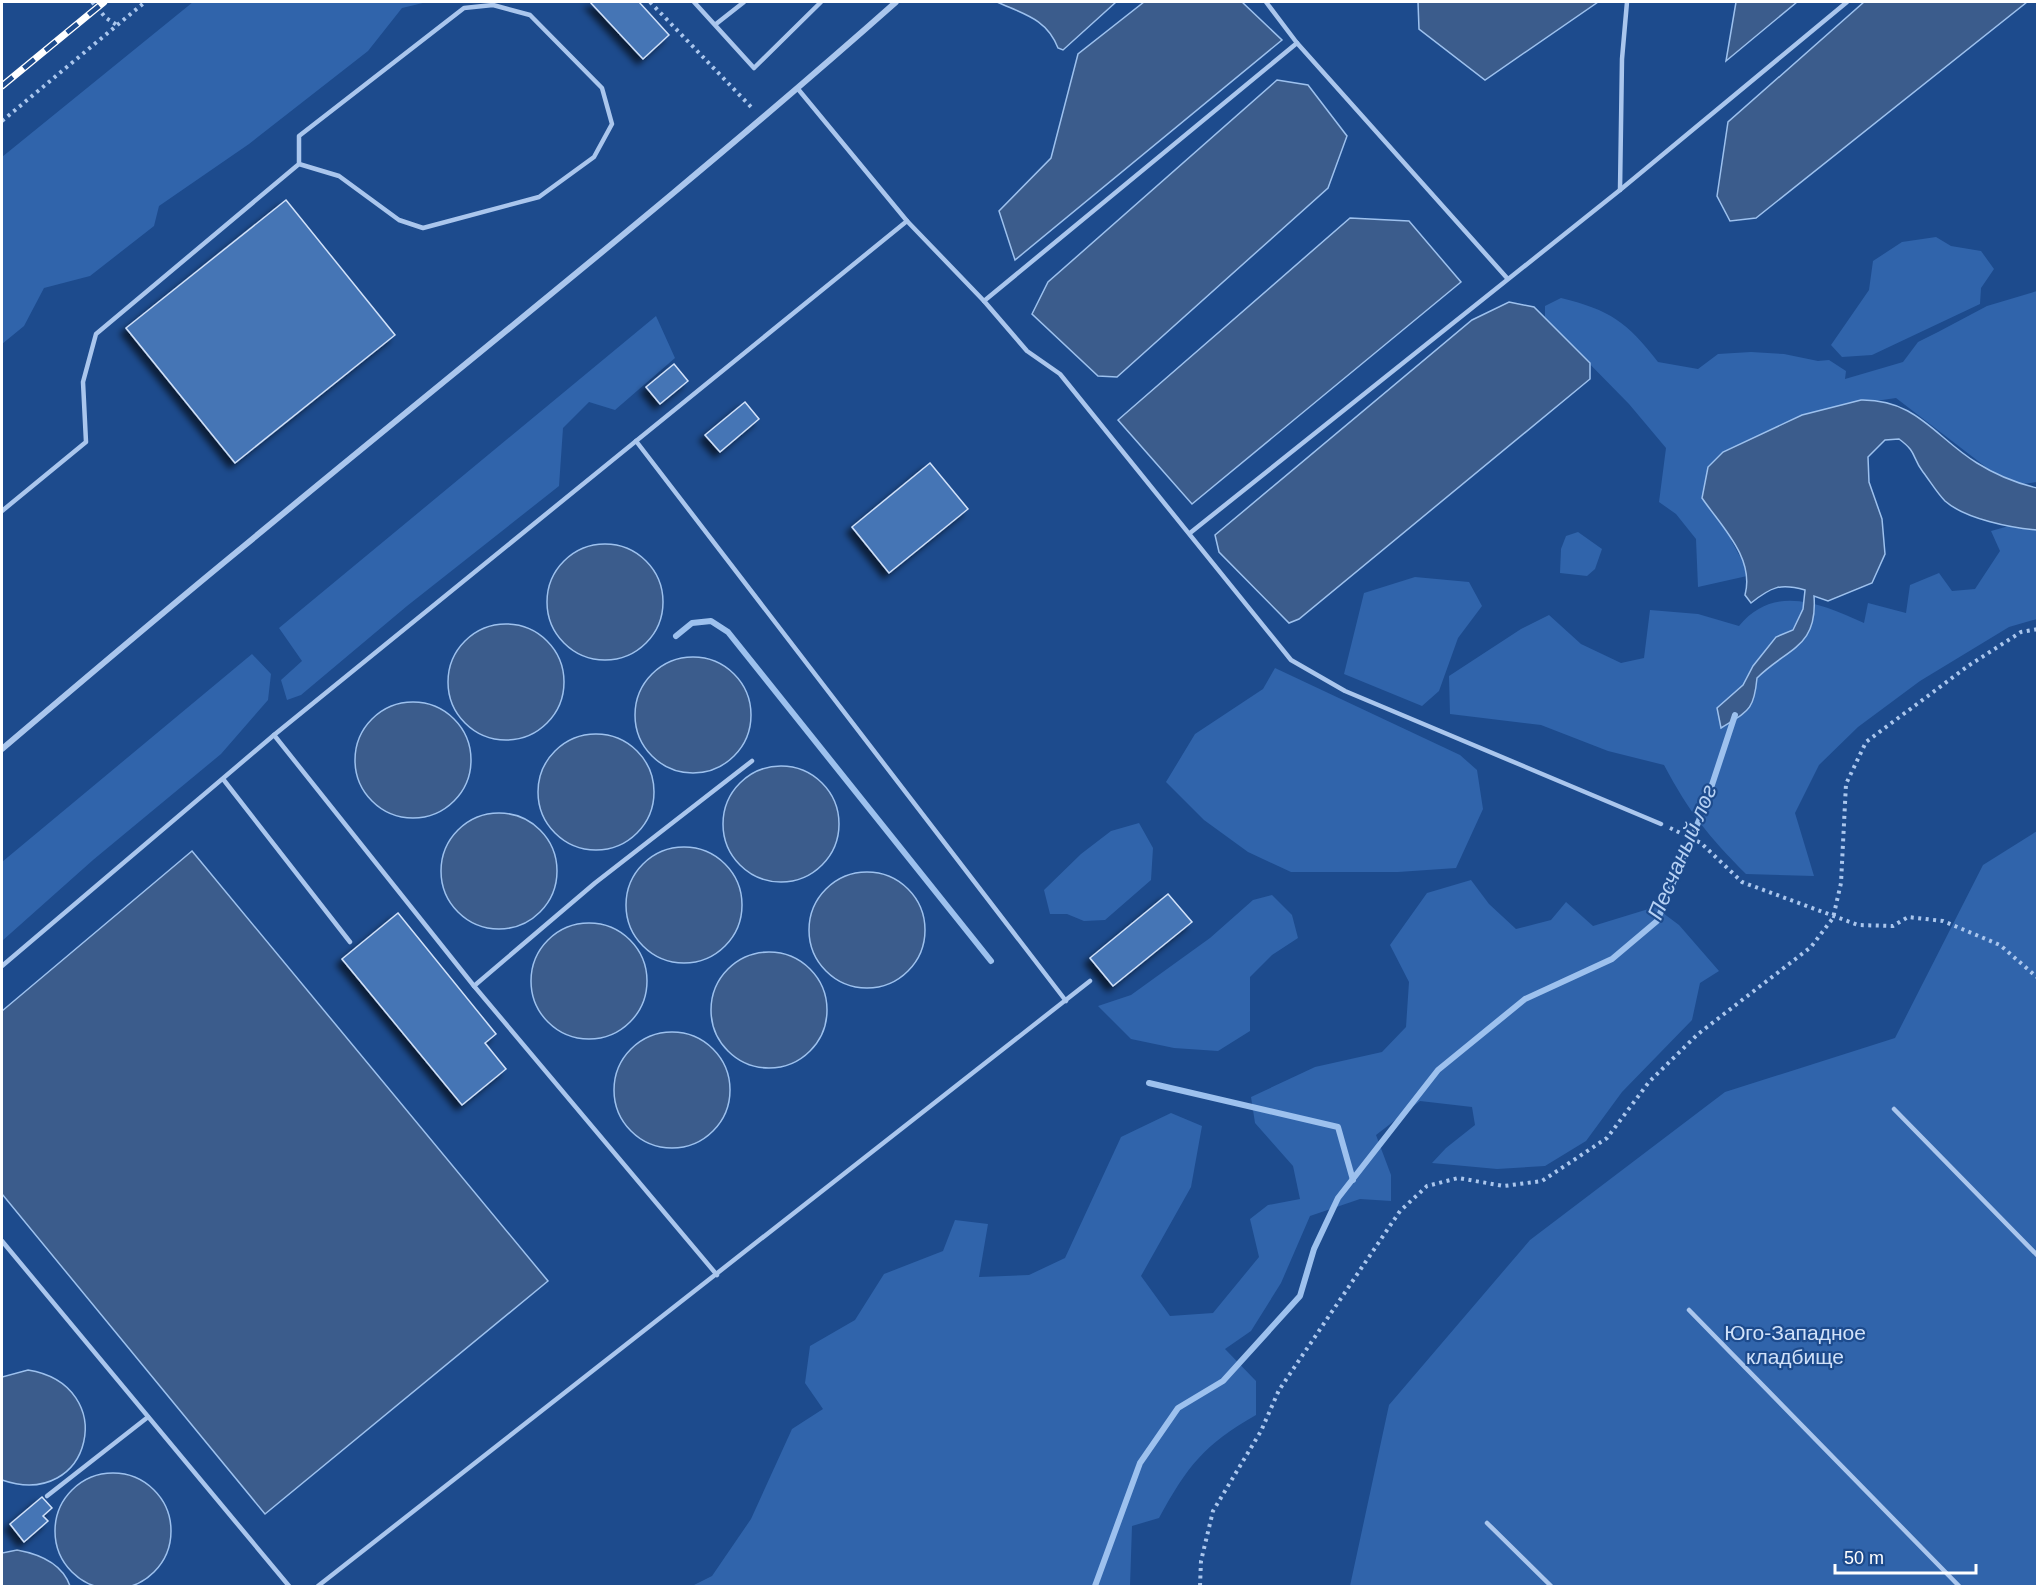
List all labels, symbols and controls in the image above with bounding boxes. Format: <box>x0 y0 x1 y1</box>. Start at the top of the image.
water label: Песчаный лог <box>1642 781 1722 923</box>
park label: Юго-Западное кладбище <box>1724 1321 1866 1368</box>
scale bar <box>1835 1537 1976 1575</box>
text: 50 m <box>1844 1548 1884 1568</box>

